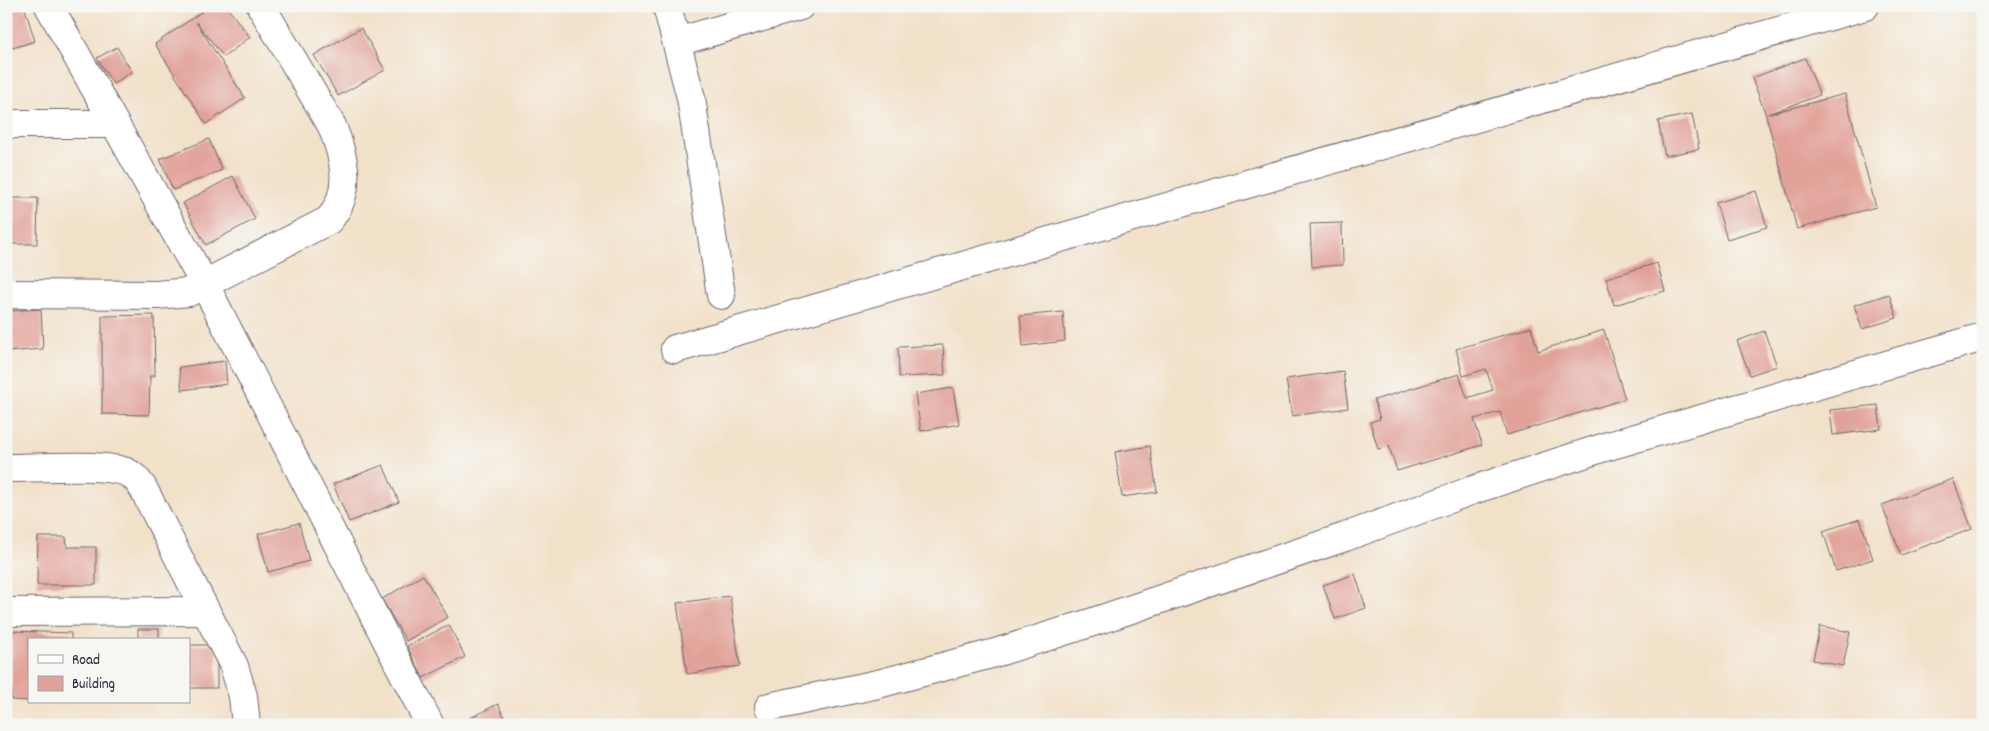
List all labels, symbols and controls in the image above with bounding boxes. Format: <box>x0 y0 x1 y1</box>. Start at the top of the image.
legend <box>28 638 190 704</box>
text: Road <box>72 650 100 672</box>
text: Building <box>72 674 115 696</box>

